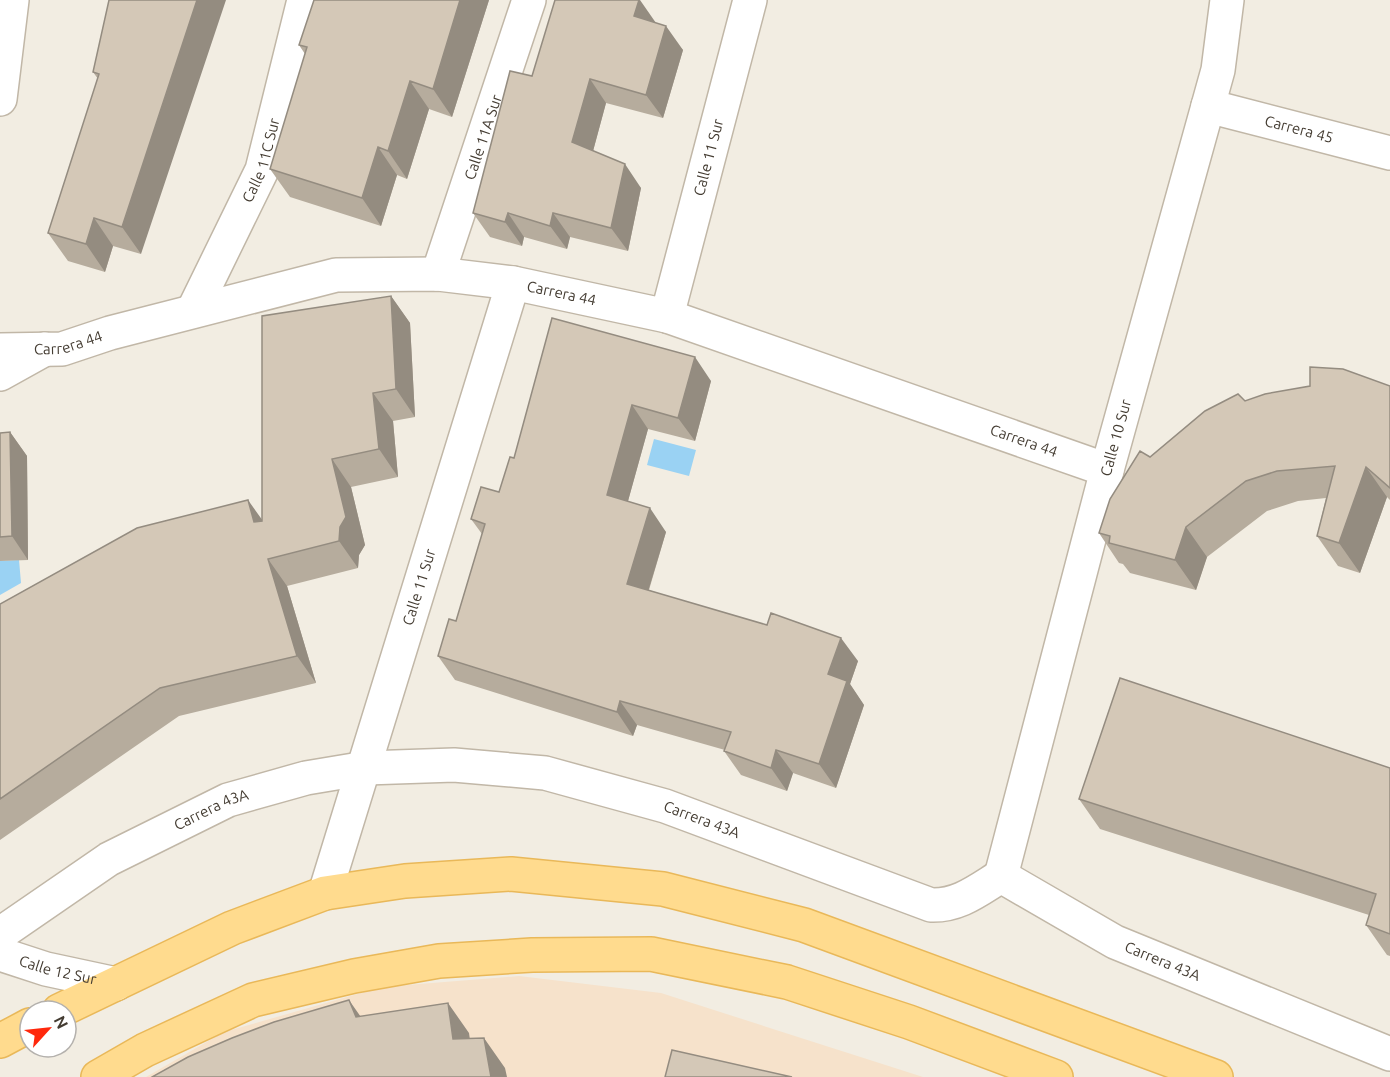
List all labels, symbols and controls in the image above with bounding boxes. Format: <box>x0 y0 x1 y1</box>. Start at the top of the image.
street label: Calle 11A Sur <box>461 92 505 182</box>
street label: Carrera 45 <box>1263 112 1335 146</box>
street label: Calle 11C Sur <box>238 116 283 205</box>
street label: Calle 11 Sur <box>690 117 727 198</box>
street label: Carrera 44 <box>525 277 598 309</box>
street label: Carrera 44 <box>34 327 105 357</box>
street label: Calle 10 Sur <box>1097 397 1134 478</box>
street label: Carrera 44 <box>988 421 1060 460</box>
street label: Calle 11 Sur <box>399 546 439 627</box>
street label: Carrera 43A <box>171 786 251 833</box>
street label: Carrera 43A <box>661 797 743 841</box>
street label: Carrera 43A <box>1122 938 1203 984</box>
street label: Calle 12 Sur <box>17 952 98 988</box>
north arrow <box>18 999 78 1059</box>
text: N <box>51 1013 72 1032</box>

